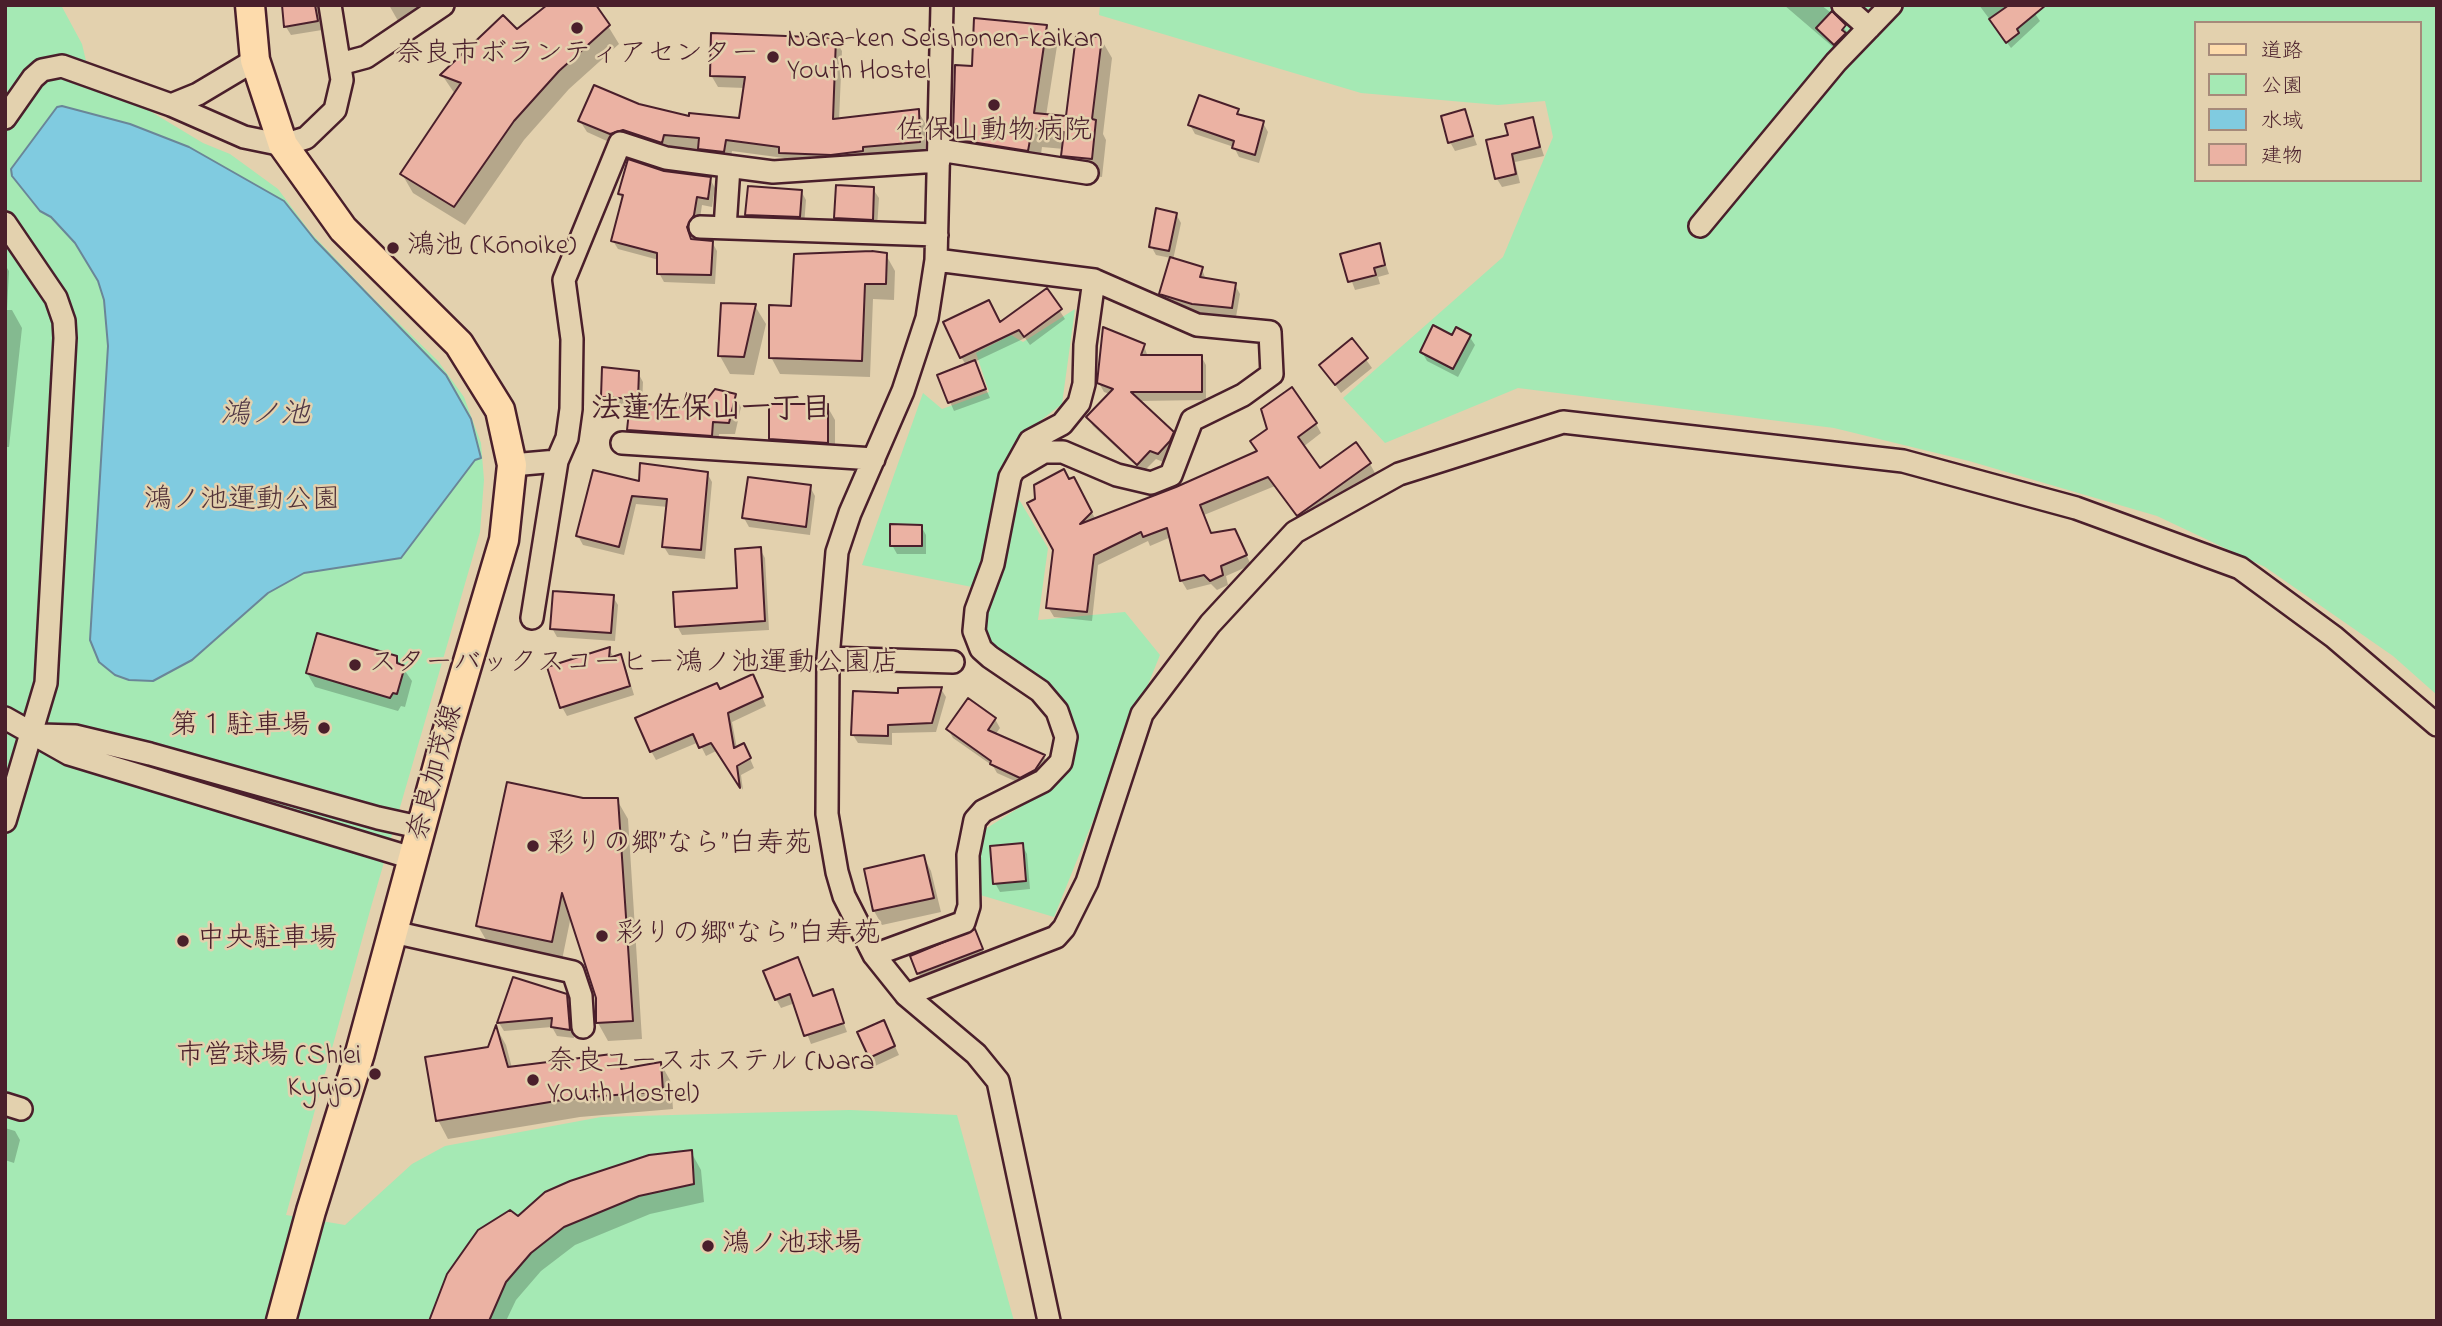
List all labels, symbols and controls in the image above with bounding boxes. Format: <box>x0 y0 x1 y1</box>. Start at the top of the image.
marker: 奈良市ボランティアセンター <box>569 20 585 36</box>
legend <box>2194 21 2421 182</box>
place label: Nara-ken Seishonen-kaikan Youth Hostel <box>787 24 1103 90</box>
text: 道路 <box>2261 37 2303 67</box>
place label: 奈良市ボランティアセンター <box>395 39 759 73</box>
marker: Nara-ken Seishonen-kaikan Youth Hostel <box>765 49 781 65</box>
text: 公園 <box>2261 72 2303 102</box>
marker: 佐保山動物病院 <box>986 97 1002 113</box>
text: 水域 <box>2261 107 2303 137</box>
place label: 佐保山動物病院 <box>896 116 1092 150</box>
text: 建物 <box>2261 142 2303 172</box>
place label: 鴻池 (Kōnoike) <box>407 231 576 265</box>
marker: 鴻池 (Kōnoike) <box>385 240 401 256</box>
district label: 法蓮佐保山一丁目 <box>591 394 831 430</box>
water label: 鴻ノ池 <box>220 399 310 435</box>
park label: 鴻ノ池運動公園 <box>144 485 340 519</box>
place label: スターバックスコーヒー鴻ノ池運動公園店 <box>369 648 899 682</box>
marker: スターバックスコーヒー鴻ノ池運動公園店 <box>347 657 363 673</box>
street label: 奈良加茂線 <box>404 701 472 845</box>
place label: 第１駐車場 <box>170 711 310 745</box>
marker: 第１駐車場 <box>316 720 332 736</box>
place label: 彩りの郷”なら”白寿苑 <box>547 829 812 863</box>
marker: 彩りの郷”なら”白寿苑 <box>525 838 541 854</box>
place label: 彩りの郷“なら”白寿苑 <box>616 919 881 953</box>
place label: 中央駐車場 <box>197 924 337 958</box>
marker: 彩りの郷“なら”白寿苑 <box>594 928 610 944</box>
marker: 中央駐車場 <box>175 933 191 949</box>
place label: 市営球場 (Shiei Kyūjō) <box>176 1041 361 1107</box>
place label: 奈良ユースホステル (Nara Youth Hostel) <box>547 1047 875 1113</box>
marker: 市営球場 (Shiei Kyūjō) <box>367 1066 383 1082</box>
marker: 奈良ユースホステル (Nara Youth Hostel) <box>525 1072 541 1088</box>
place label: 鴻ノ池球場 <box>722 1229 862 1263</box>
marker: 鴻ノ池球場 <box>700 1238 716 1254</box>

